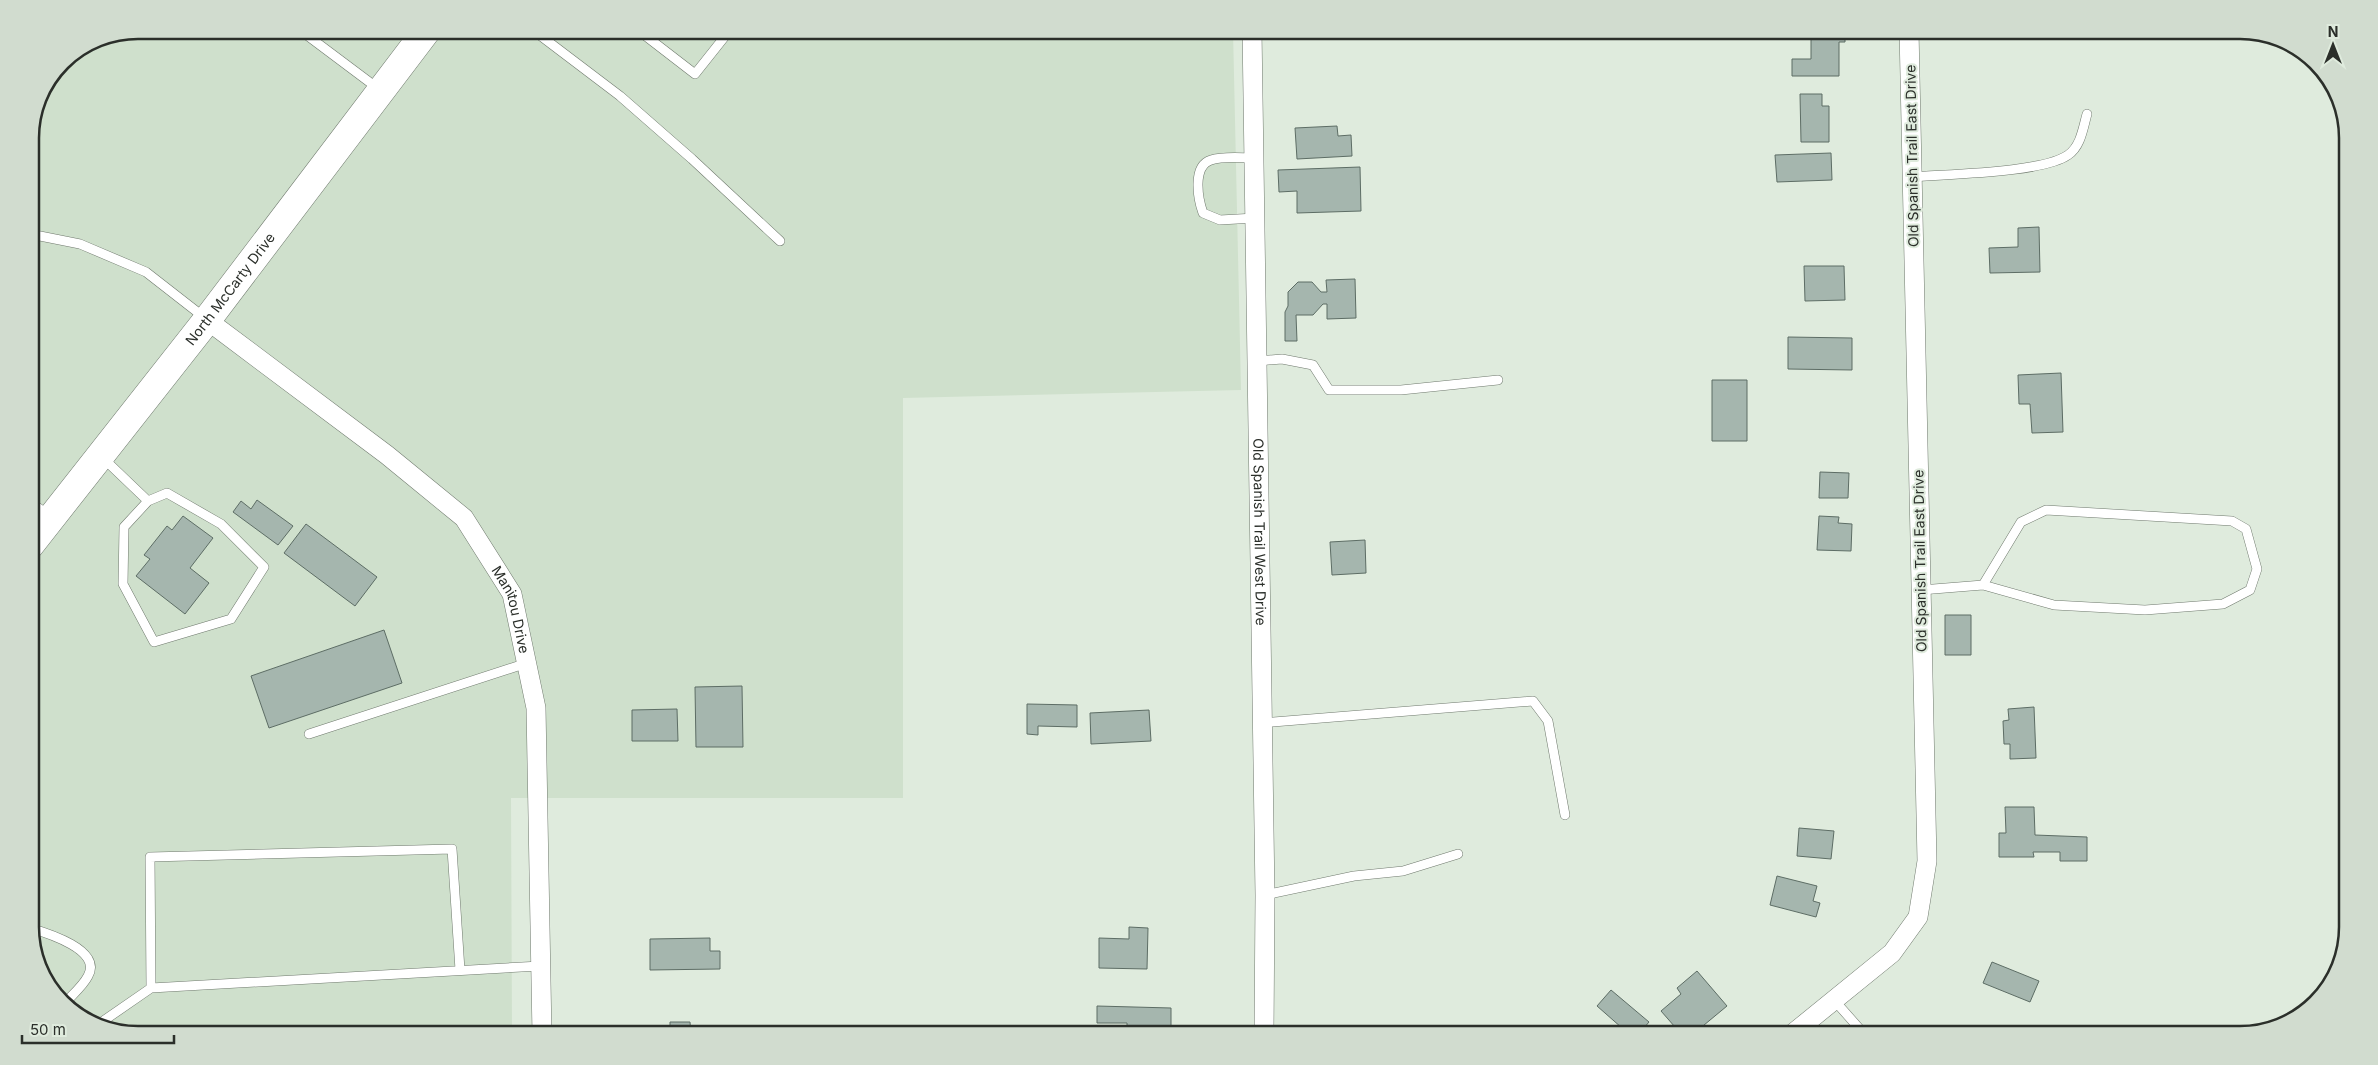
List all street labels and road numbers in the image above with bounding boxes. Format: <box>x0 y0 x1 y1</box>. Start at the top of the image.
street label: Old Spanish Trail East Drive <box>1901 65 1922 247</box>
street label: North McCarty Drive <box>182 229 278 348</box>
street label: Old Spanish Trail West Drive <box>1250 438 1270 626</box>
street label: Old Spanish Trail East Drive <box>1909 470 1930 652</box>
street label: Manitou Drive <box>488 563 533 655</box>

